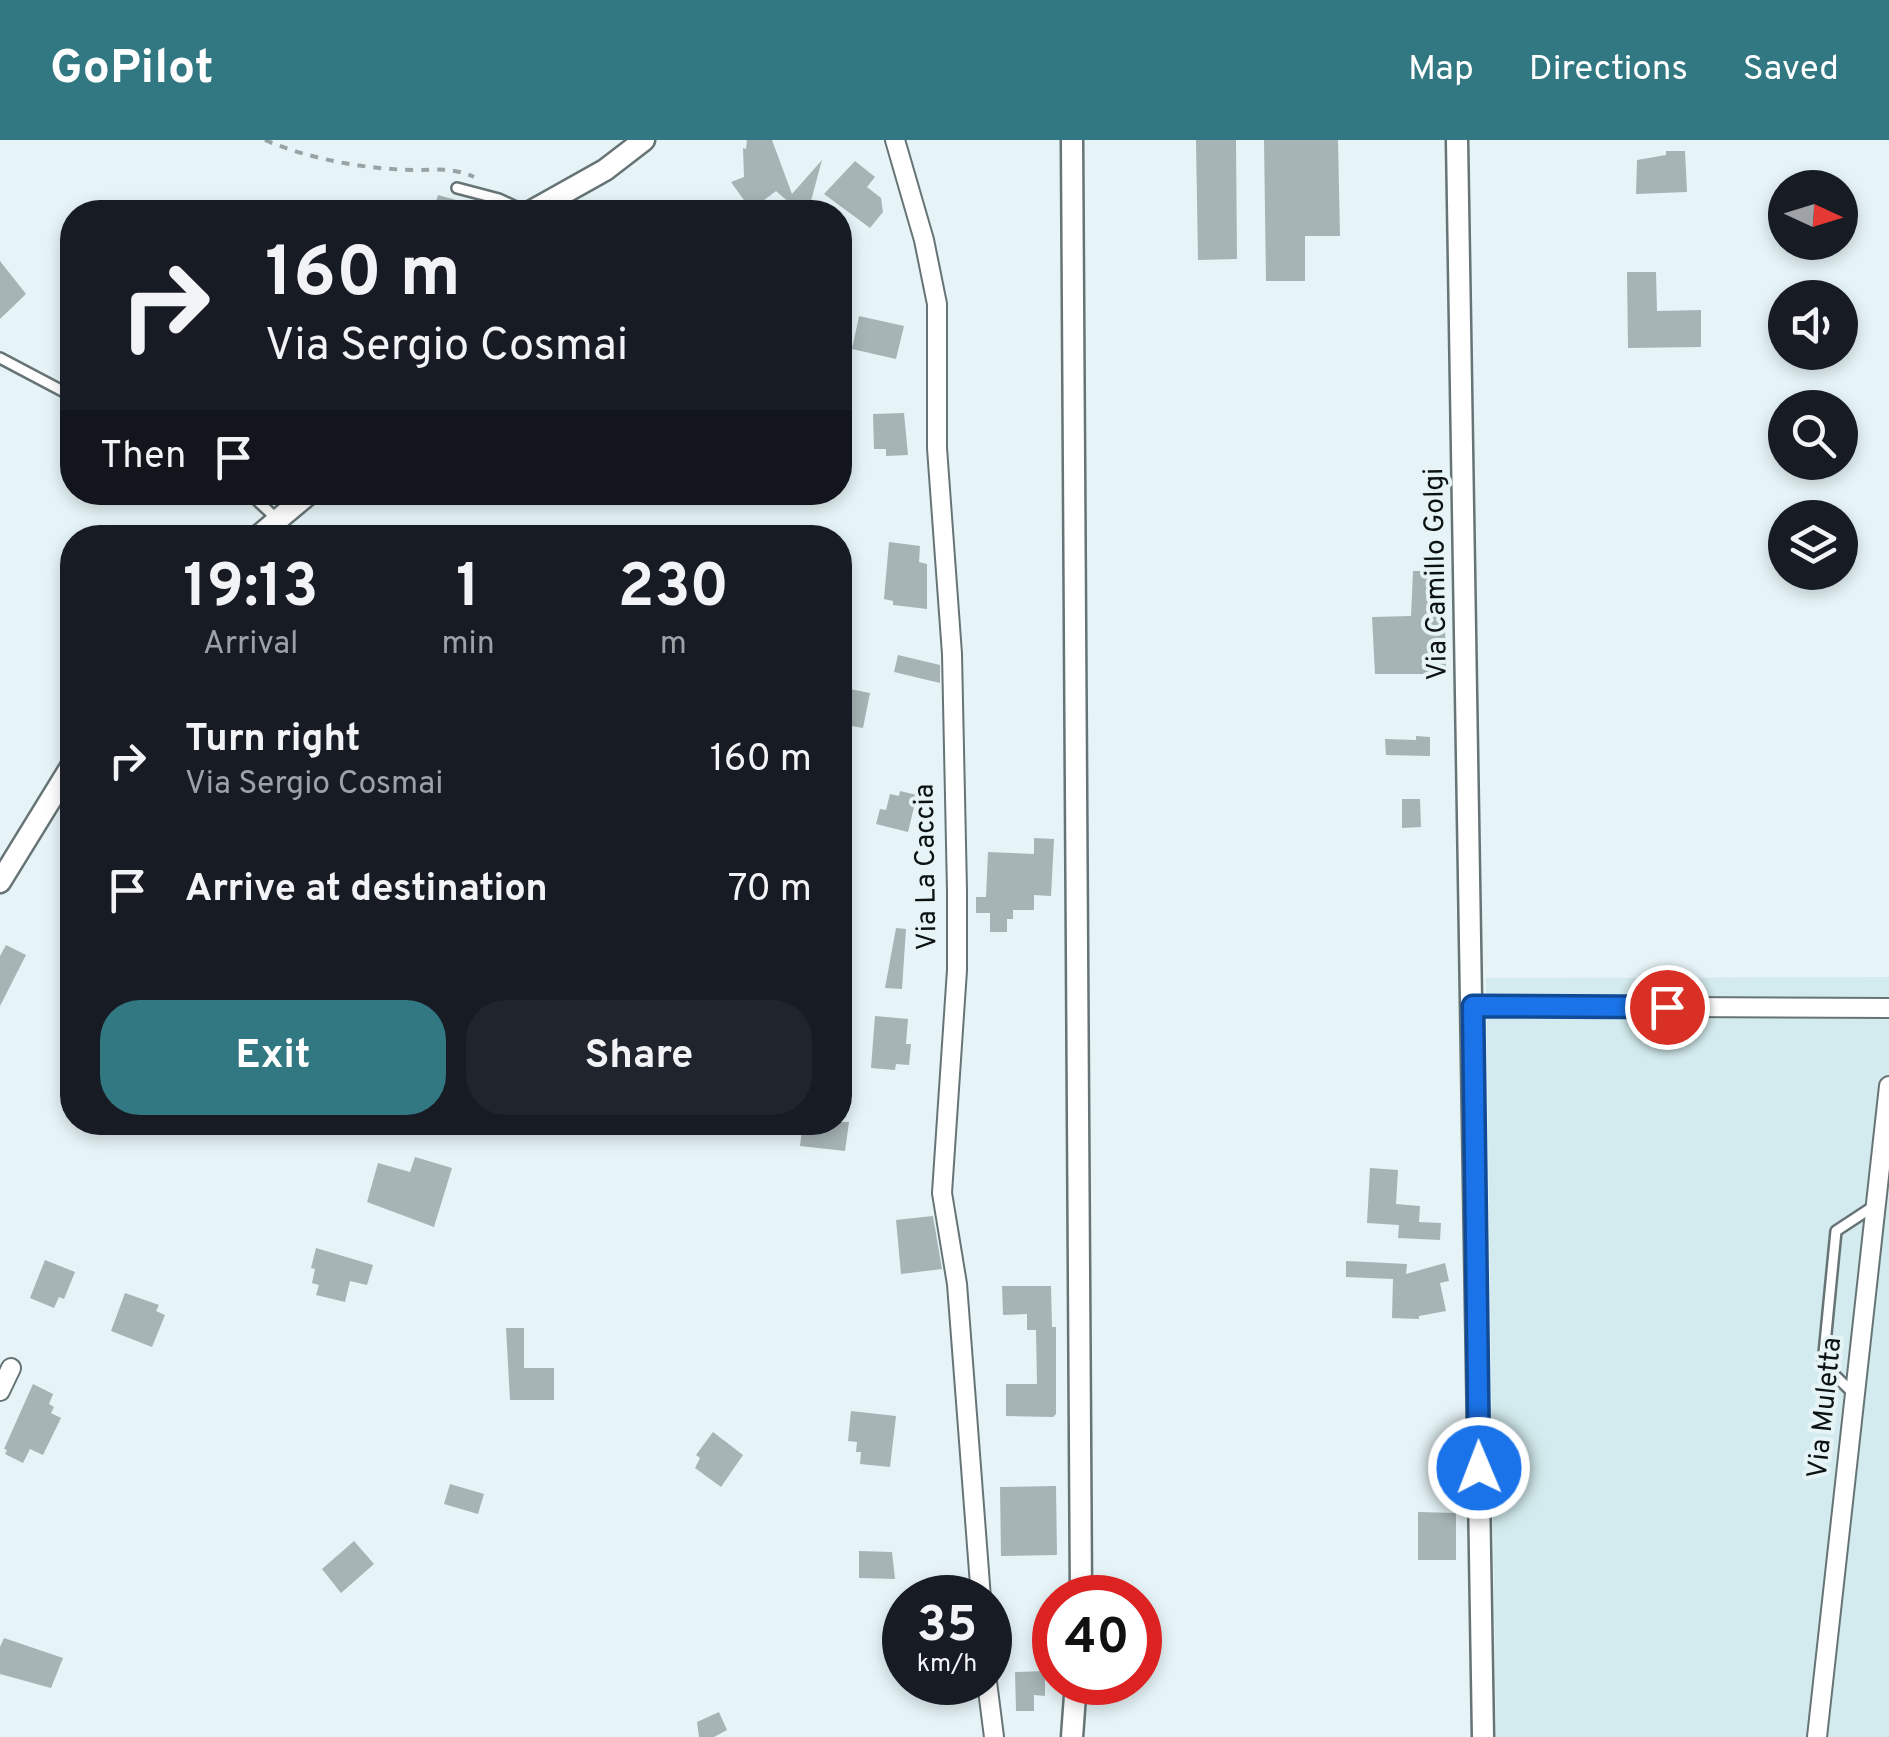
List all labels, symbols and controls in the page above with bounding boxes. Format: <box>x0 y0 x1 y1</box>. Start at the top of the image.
text: GoPilot <box>50 40 214 100</box>
text: Map <box>1408 48 1474 92</box>
text: Directions <box>1529 48 1688 92</box>
text: Saved <box>1743 48 1839 92</box>
north arrow <box>1768 170 1858 260</box>
map controls <box>1768 170 1858 590</box>
text: 160 m <box>265 232 461 321</box>
icon: right <box>100 240 230 370</box>
button: sound <box>1768 280 1858 370</box>
text: Via Sergio Cosmai <box>265 319 628 376</box>
button: search <box>1768 390 1858 480</box>
icon: arrive <box>206 430 261 485</box>
text: Then <box>100 433 186 482</box>
street label: Via Camillo Golgi <box>1417 467 1457 681</box>
button: layers <box>1768 500 1858 590</box>
text: 19:13 <box>183 552 318 628</box>
text: 1 <box>456 552 480 628</box>
text: 230 <box>618 552 729 628</box>
text: Arrival <box>203 625 298 665</box>
text: min <box>441 625 495 665</box>
text: m <box>660 625 687 665</box>
text: Turn right <box>185 716 360 765</box>
icon: right <box>100 733 155 788</box>
text: 160 m <box>710 736 812 785</box>
text: Via Sergio Cosmai <box>185 765 443 805</box>
street label: Via La Caccia <box>908 783 946 951</box>
icon: arrive <box>100 863 155 918</box>
text: Arrive at destination <box>185 866 548 915</box>
text: 70 m <box>728 866 812 915</box>
pin <box>1625 965 1710 1050</box>
icon: arrive <box>1640 980 1695 1035</box>
button: Exit <box>100 1000 446 1115</box>
button: Share <box>466 1000 812 1115</box>
street label: Via Muletta <box>1801 1335 1851 1481</box>
position arrow <box>1427 1416 1531 1520</box>
speed limit sign: 40 <box>1032 1575 1162 1705</box>
text: 35 <box>917 1596 977 1659</box>
text: km/h <box>917 1649 977 1681</box>

